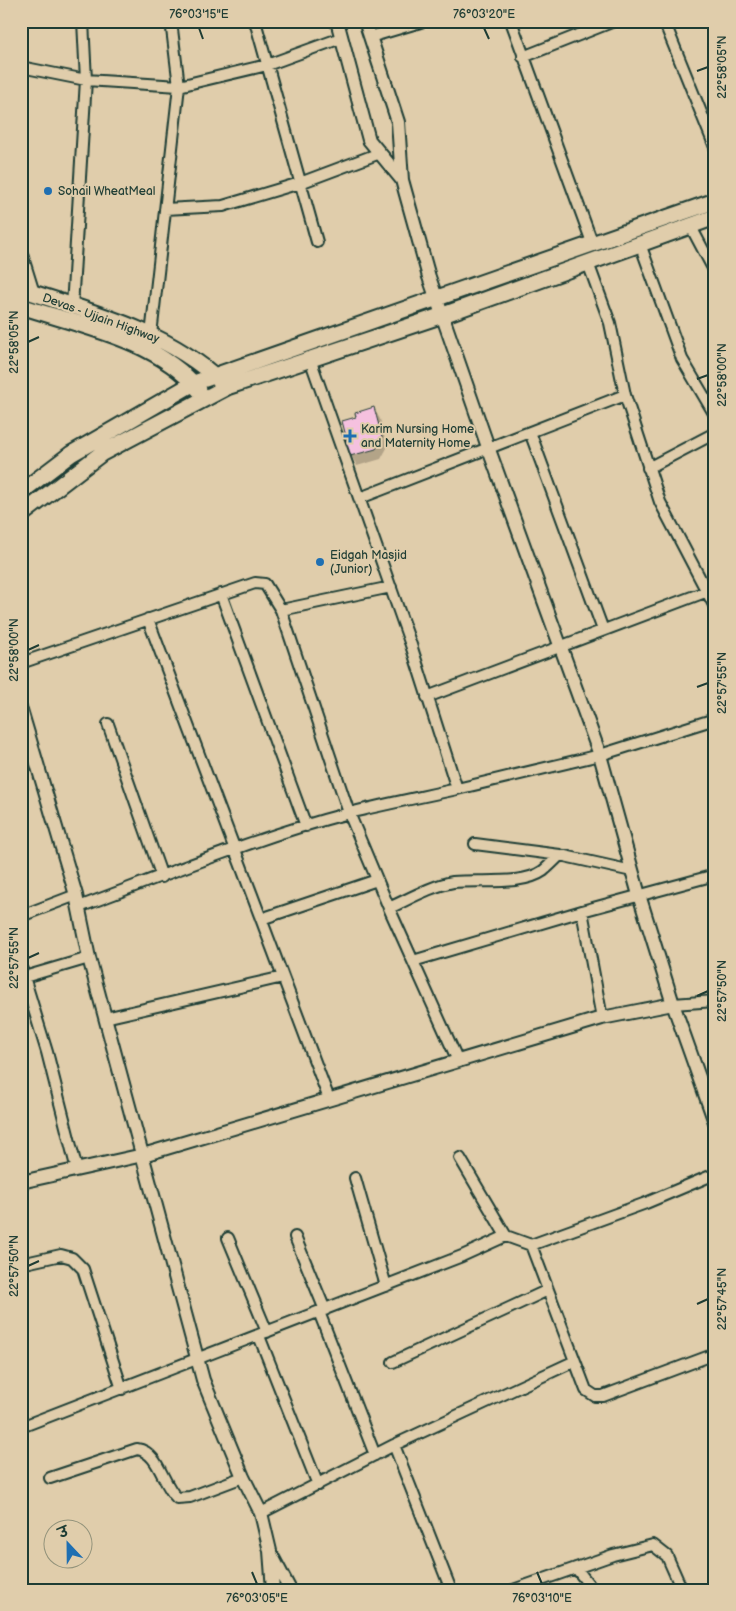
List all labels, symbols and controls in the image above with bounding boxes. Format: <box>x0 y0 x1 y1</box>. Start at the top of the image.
text: 76°03'15"E <box>169 7 229 22</box>
text: 76°03'20"E <box>453 7 515 22</box>
text: 22°58'05"N <box>715 35 730 99</box>
place label: Sohail WheatMeal <box>58 184 155 199</box>
marker: Sohail WheatMeal <box>42 185 54 197</box>
street label: Devas - Ujjain Highway <box>40 290 162 347</box>
text: 22°58'05"N <box>7 310 22 374</box>
text: 22°58'00"N <box>715 343 730 407</box>
place label: Karim Nursing Home and Maternity Home <box>361 422 474 451</box>
marker: Karim Nursing Home and Maternity Home <box>343 429 357 443</box>
place label: Eidgah Masjid (Junior) <box>330 548 407 577</box>
marker: Eidgah Masjid (Junior) <box>314 556 326 568</box>
text: 22°58'00"N <box>7 618 22 682</box>
text: 22°57'55"N <box>715 652 730 714</box>
text: 22°57'55"N <box>7 927 22 989</box>
text: 22°57'50"N <box>715 960 730 1022</box>
text: 22°57'50"N <box>7 1235 22 1297</box>
text: 22°57'45"N <box>715 1268 730 1330</box>
north arrow <box>42 1518 92 1568</box>
text: उ <box>54 1522 72 1543</box>
text: 76°03'05"E <box>226 1591 288 1606</box>
text: 76°03'10"E <box>512 1591 572 1606</box>

